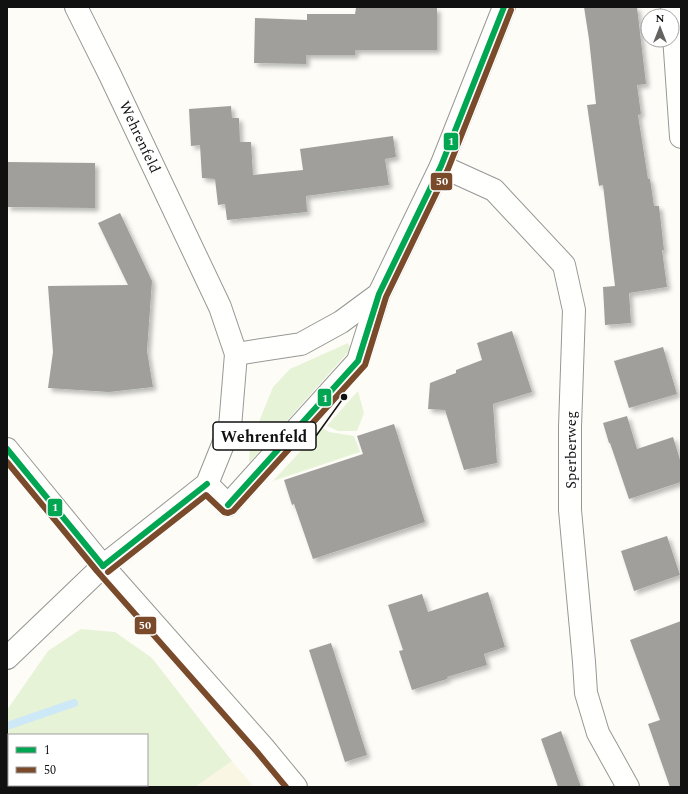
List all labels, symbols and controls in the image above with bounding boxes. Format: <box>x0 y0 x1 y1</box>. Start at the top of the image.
north arrow <box>640 8 680 48</box>
text: N <box>656 10 665 27</box>
street label: Wehrenfeld <box>113 97 166 177</box>
line badge: 1 <box>443 132 459 151</box>
text: 1 <box>448 133 454 150</box>
line badge: 50 <box>430 172 453 191</box>
text: 50 <box>436 173 448 190</box>
line badge: 1 <box>317 388 332 407</box>
text: 1 <box>322 390 328 407</box>
street label: Sperberweg <box>560 411 583 489</box>
callout: Wehrenfeld <box>213 422 316 450</box>
text: Wehrenfeld <box>221 425 307 449</box>
line badge: 1 <box>47 498 63 517</box>
text: 1 <box>52 499 58 516</box>
line badge: 50 <box>134 616 157 635</box>
text: 50 <box>139 617 151 634</box>
legend <box>8 734 148 786</box>
text: 1 <box>44 741 50 760</box>
text: 50 <box>44 761 56 780</box>

